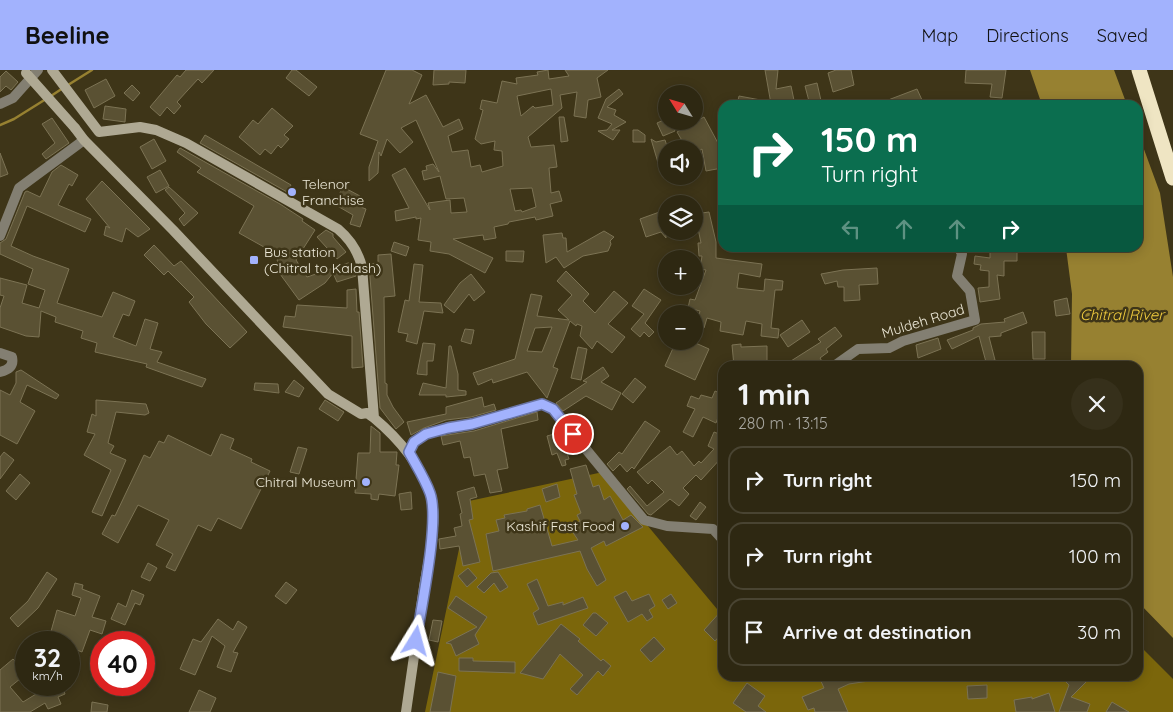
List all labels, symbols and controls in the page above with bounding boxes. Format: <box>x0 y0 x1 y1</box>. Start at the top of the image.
text: Beeline <box>25 20 110 50</box>
text: Map <box>921 24 958 47</box>
text: Directions <box>986 24 1069 47</box>
text: Saved <box>1097 24 1148 47</box>
north arrow <box>658 85 702 130</box>
map controls <box>658 85 703 350</box>
text: 150 m <box>821 117 918 161</box>
icon: right <box>738 120 803 185</box>
button: sound <box>658 140 703 185</box>
text: Turn right <box>821 160 918 188</box>
place label: Telenor Franchise <box>302 175 364 209</box>
marker: Telenor Franchise <box>286 186 298 198</box>
button: layers <box>658 195 703 240</box>
icon: left <box>837 215 865 243</box>
icon: ahead <box>890 215 918 243</box>
icon: ahead <box>943 215 971 243</box>
icon: right <box>996 215 1024 243</box>
place label: Bus station (Chitral to Kalash) <box>264 243 381 277</box>
button: + <box>658 250 703 295</box>
marker: Bus station (Chitral to Kalash) <box>248 254 260 266</box>
street label: Muldeh Road <box>879 300 967 342</box>
button: − <box>658 305 703 350</box>
water label: Chitral River <box>1080 305 1166 324</box>
text: 1 min <box>738 375 811 413</box>
button: close <box>1071 378 1123 430</box>
pin <box>552 413 594 455</box>
text: 280 m · 13:15 <box>738 413 828 433</box>
icon: arrive <box>559 420 587 448</box>
icon: right <box>740 466 768 494</box>
text: Turn right <box>783 468 872 492</box>
text: 150 m <box>1070 468 1121 492</box>
place label: Chitral Museum <box>256 473 356 491</box>
marker: Chitral Museum <box>360 476 372 488</box>
place label: Kashif Fast Food <box>506 517 615 535</box>
marker: Kashif Fast Food <box>619 520 631 532</box>
icon: right <box>740 542 768 570</box>
text: Turn right <box>783 544 872 568</box>
text: 100 m <box>1069 544 1121 568</box>
position arrow <box>389 614 441 666</box>
icon: arrive <box>740 618 768 646</box>
text: Arrive at destination <box>783 620 972 644</box>
text: 30 m <box>1077 620 1121 644</box>
speed limit sign: 40 <box>90 631 155 696</box>
text: 32 <box>34 642 61 673</box>
text: km/h <box>32 668 63 683</box>

